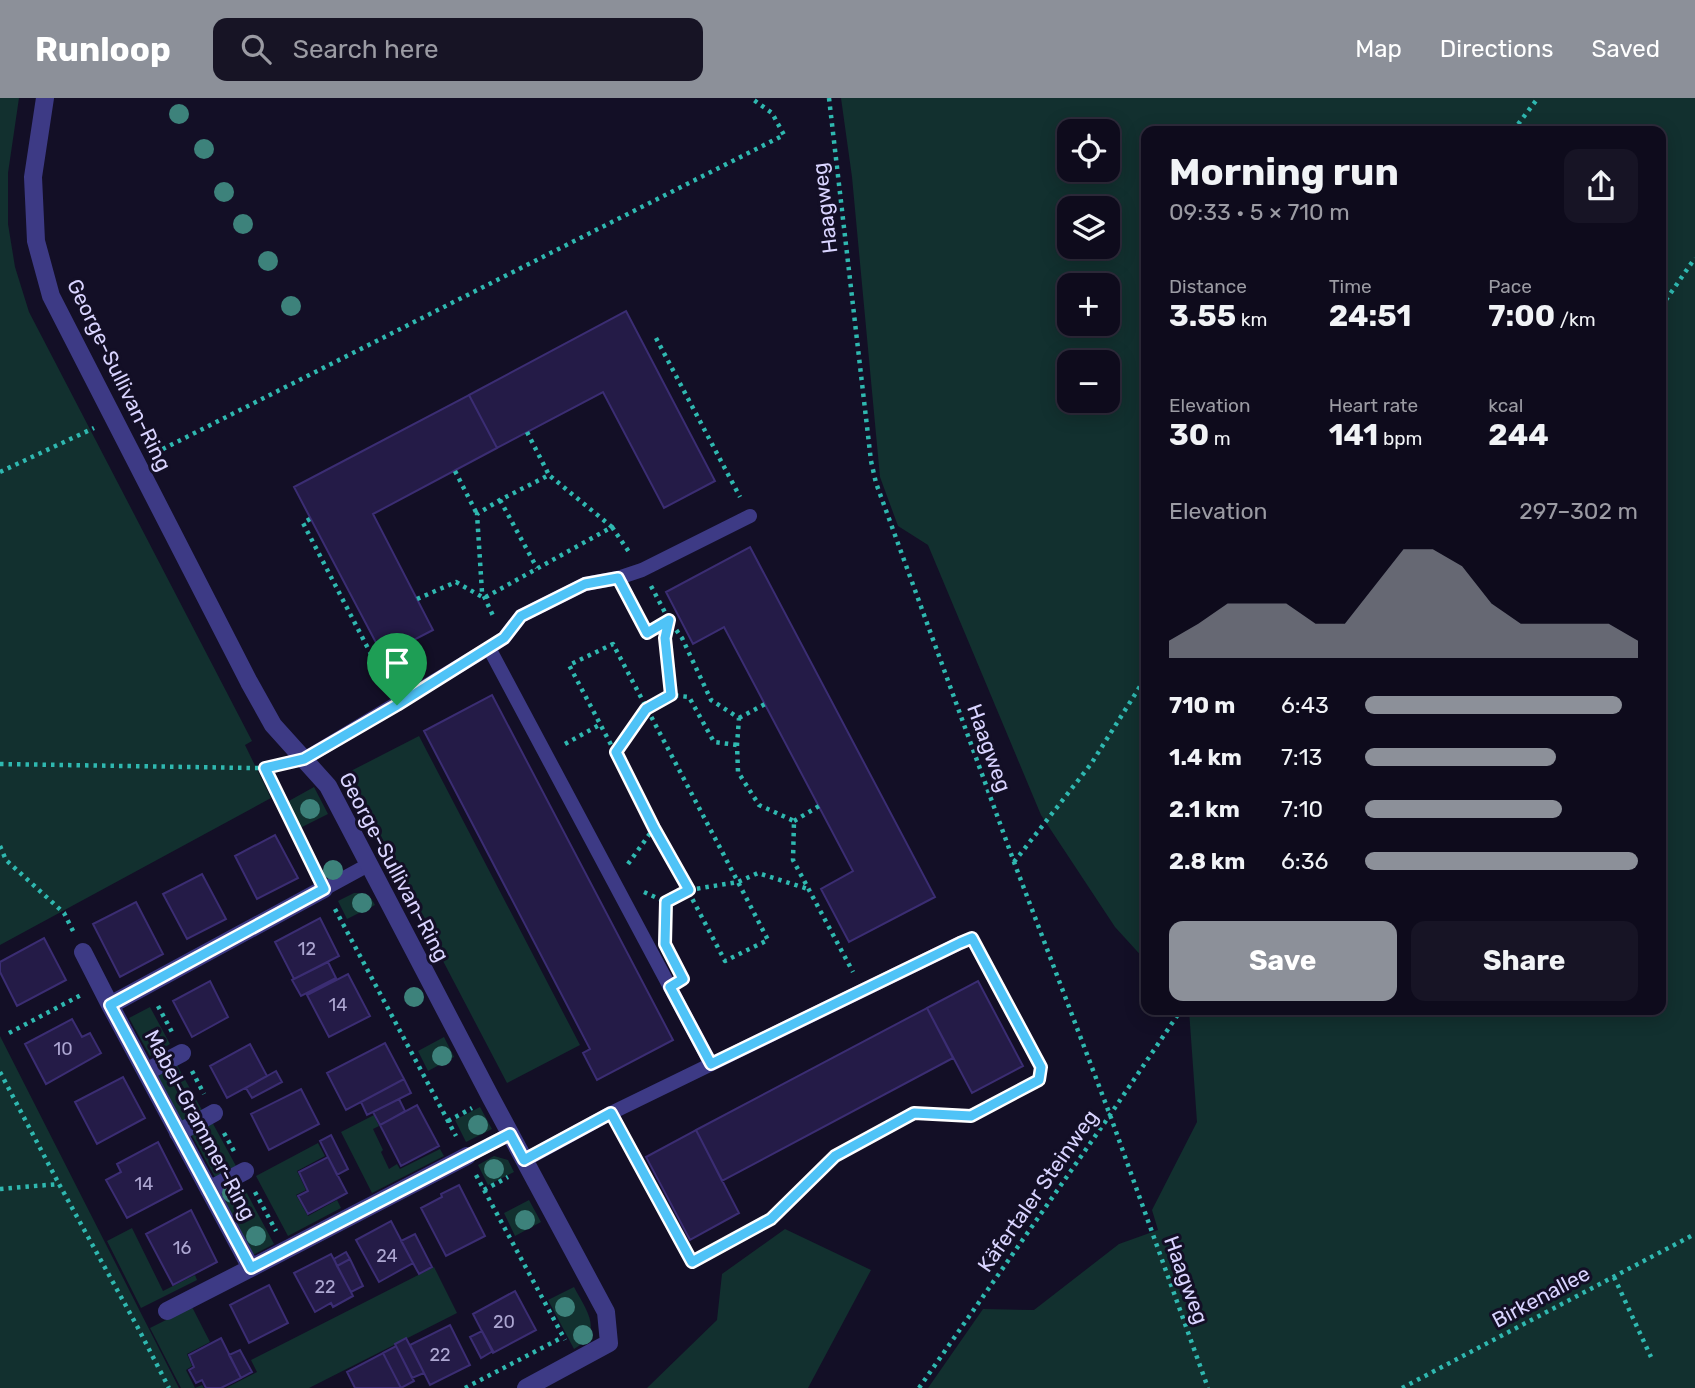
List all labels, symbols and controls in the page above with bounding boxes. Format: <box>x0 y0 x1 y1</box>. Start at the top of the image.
search box <box>213 18 703 81</box>
text: Runloop <box>35 30 171 69</box>
icon: search <box>237 30 275 68</box>
text: Search here <box>293 34 439 65</box>
text: Map <box>1355 35 1402 63</box>
text: Directions <box>1440 35 1553 63</box>
text: Saved <box>1591 35 1660 63</box>
map controls <box>1057 119 1120 413</box>
button: locate <box>1057 119 1120 182</box>
text: Morning run <box>1169 149 1399 195</box>
button: share <box>1564 149 1638 223</box>
street label: Haagweg <box>807 161 842 255</box>
button: layers <box>1057 196 1120 259</box>
text: 09:33 · 5 × 710 m <box>1169 198 1350 226</box>
button: + <box>1057 273 1120 336</box>
street label: George-Sullivan-Ring <box>62 275 177 475</box>
text: Distance <box>1169 275 1247 298</box>
text: Time <box>1329 275 1372 298</box>
text: Pace <box>1488 275 1532 298</box>
text: 3.55 <box>1169 298 1236 334</box>
text: 24:51 <box>1329 298 1411 334</box>
text: 7:00 <box>1488 298 1555 334</box>
text: km <box>1236 308 1267 331</box>
text: /km <box>1555 308 1596 331</box>
button: − <box>1057 350 1120 413</box>
text: Elevation <box>1169 394 1250 417</box>
text: Heart rate <box>1329 394 1418 417</box>
text: kcal <box>1488 394 1523 417</box>
text: 30 <box>1169 417 1209 453</box>
text: 141 <box>1329 417 1378 453</box>
text: 244 <box>1488 417 1549 453</box>
text: m <box>1209 427 1231 450</box>
text: bpm <box>1378 427 1422 450</box>
text: Elevation <box>1169 497 1268 525</box>
text: 297–302 m <box>1519 497 1638 525</box>
pin <box>367 633 427 705</box>
icon: arrive <box>378 644 416 682</box>
text: 710 m <box>1169 691 1235 719</box>
text: 6:43 <box>1281 691 1329 719</box>
street label: Haagweg <box>962 701 1017 795</box>
text: 1.4 km <box>1169 743 1242 771</box>
text: 7:13 <box>1281 743 1322 771</box>
street label: George-Sullivan-Ring <box>334 768 455 966</box>
text: 2.1 km <box>1169 795 1240 823</box>
text: 7:10 <box>1281 795 1323 823</box>
text: 2.8 km <box>1169 847 1245 875</box>
text: 6:36 <box>1281 847 1328 875</box>
button: Save <box>1169 921 1397 1001</box>
button: Share <box>1411 921 1638 1001</box>
house number: 12 <box>298 938 316 960</box>
house number: 14 <box>329 994 347 1016</box>
street label: Mabel-Grammer-Ring <box>140 1025 261 1224</box>
house number: 10 <box>53 1038 73 1060</box>
street label: Käfertaler Steinweg <box>972 1105 1103 1277</box>
house number: 14 <box>135 1173 153 1195</box>
street label: Haagweg <box>1159 1233 1214 1327</box>
house number: 16 <box>173 1237 191 1259</box>
house number: 24 <box>376 1245 398 1267</box>
street label: Birkenallee <box>1488 1260 1594 1333</box>
house number: 22 <box>314 1276 336 1298</box>
house number: 20 <box>493 1311 515 1333</box>
house number: 22 <box>429 1344 451 1366</box>

